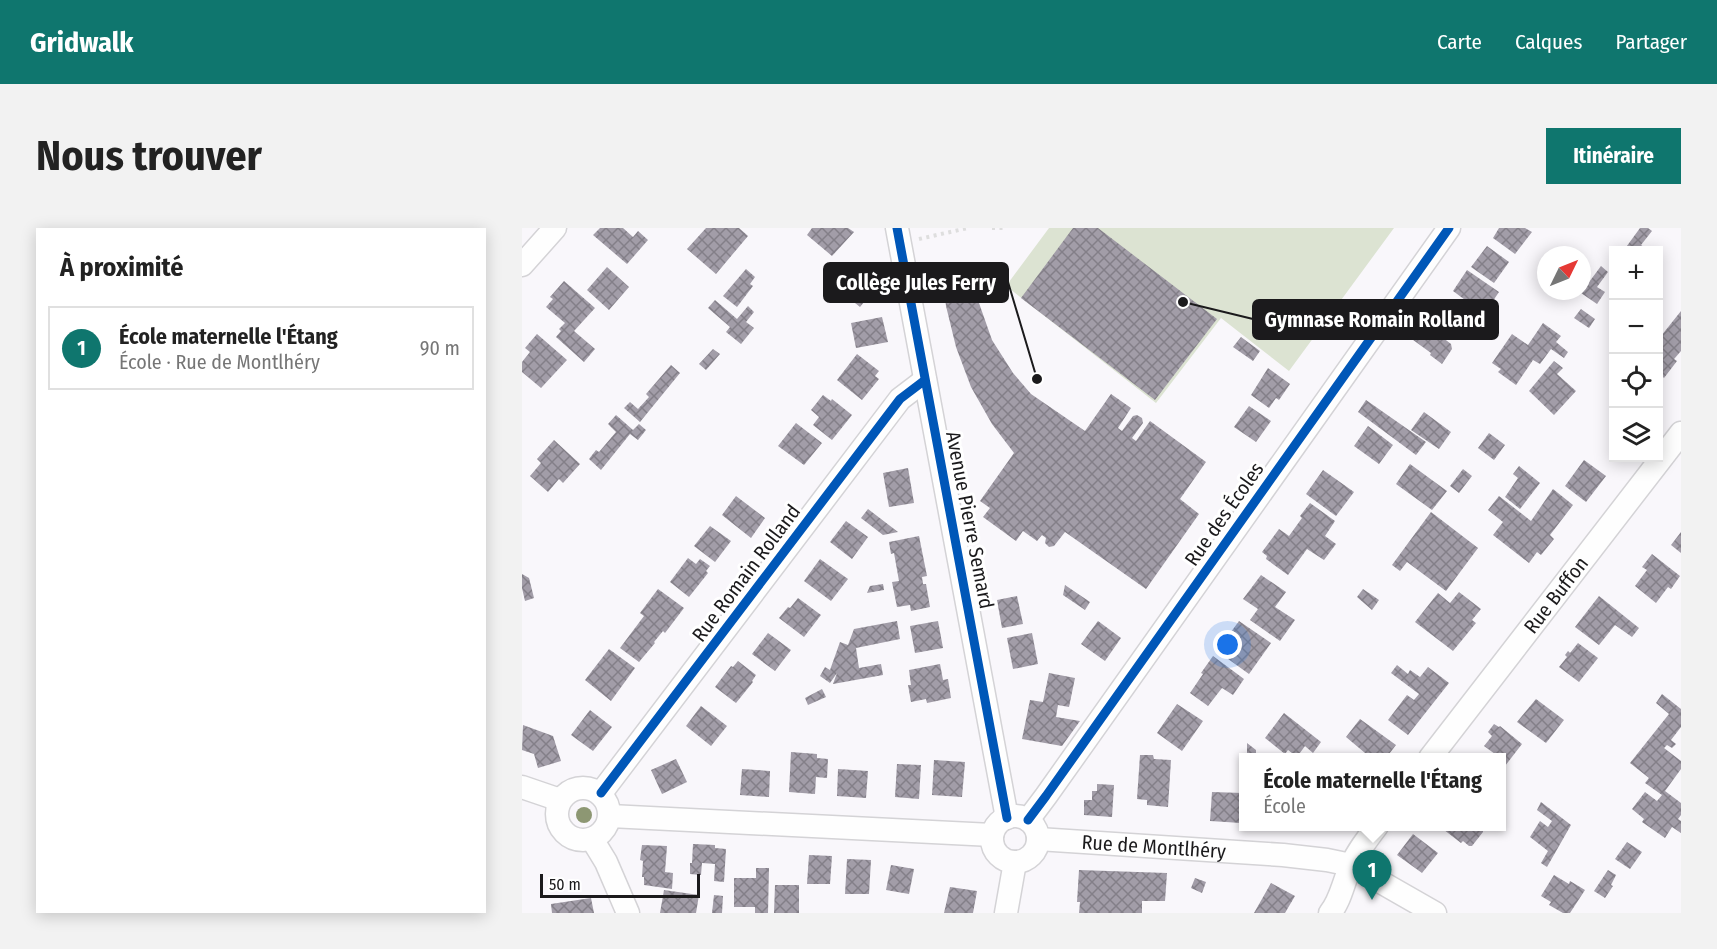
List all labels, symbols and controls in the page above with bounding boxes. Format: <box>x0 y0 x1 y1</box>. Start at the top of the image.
text: Gridwalk <box>30 26 134 59</box>
text: Carte <box>1437 29 1482 55</box>
text: Calques <box>1515 29 1582 55</box>
text: Partager <box>1615 29 1687 55</box>
button: Itinéraire <box>1546 128 1681 184</box>
text: Nous trouver <box>36 131 262 181</box>
north arrow <box>1537 246 1591 300</box>
map controls <box>1609 246 1663 462</box>
button: + <box>1609 246 1663 300</box>
text: À proximité <box>60 252 183 283</box>
callout: Collège Jules Ferry <box>824 263 1008 302</box>
text: Collège Jules Ferry <box>836 270 997 296</box>
callout: Gymnase Romain Rolland <box>1253 300 1498 339</box>
button: − <box>1609 300 1663 354</box>
text: Gymnase Romain Rolland <box>1265 307 1485 333</box>
text: École maternelle l'Étang <box>119 323 338 350</box>
text: 1 <box>77 336 86 360</box>
text: 90 m <box>420 336 460 360</box>
text: École · Rue de Montlhéry <box>119 350 320 374</box>
button: locate <box>1609 354 1663 408</box>
button: layers <box>1609 408 1663 462</box>
street label: Avenue Pierre Semard <box>941 429 999 611</box>
street label: Rue des Écoles <box>1179 458 1269 570</box>
street label: Rue Romain Rolland <box>687 500 805 646</box>
street label: Rue Buffon <box>1519 552 1593 638</box>
your location <box>1213 630 1242 659</box>
popup <box>1239 753 1506 831</box>
text: École maternelle l'Étang <box>1263 767 1482 794</box>
text: École <box>1263 794 1306 818</box>
street label: Rue de Montlhéry <box>1081 830 1227 863</box>
pin: 1 <box>1352 850 1392 900</box>
scale bar <box>540 871 700 898</box>
text: 50 m <box>549 875 581 894</box>

